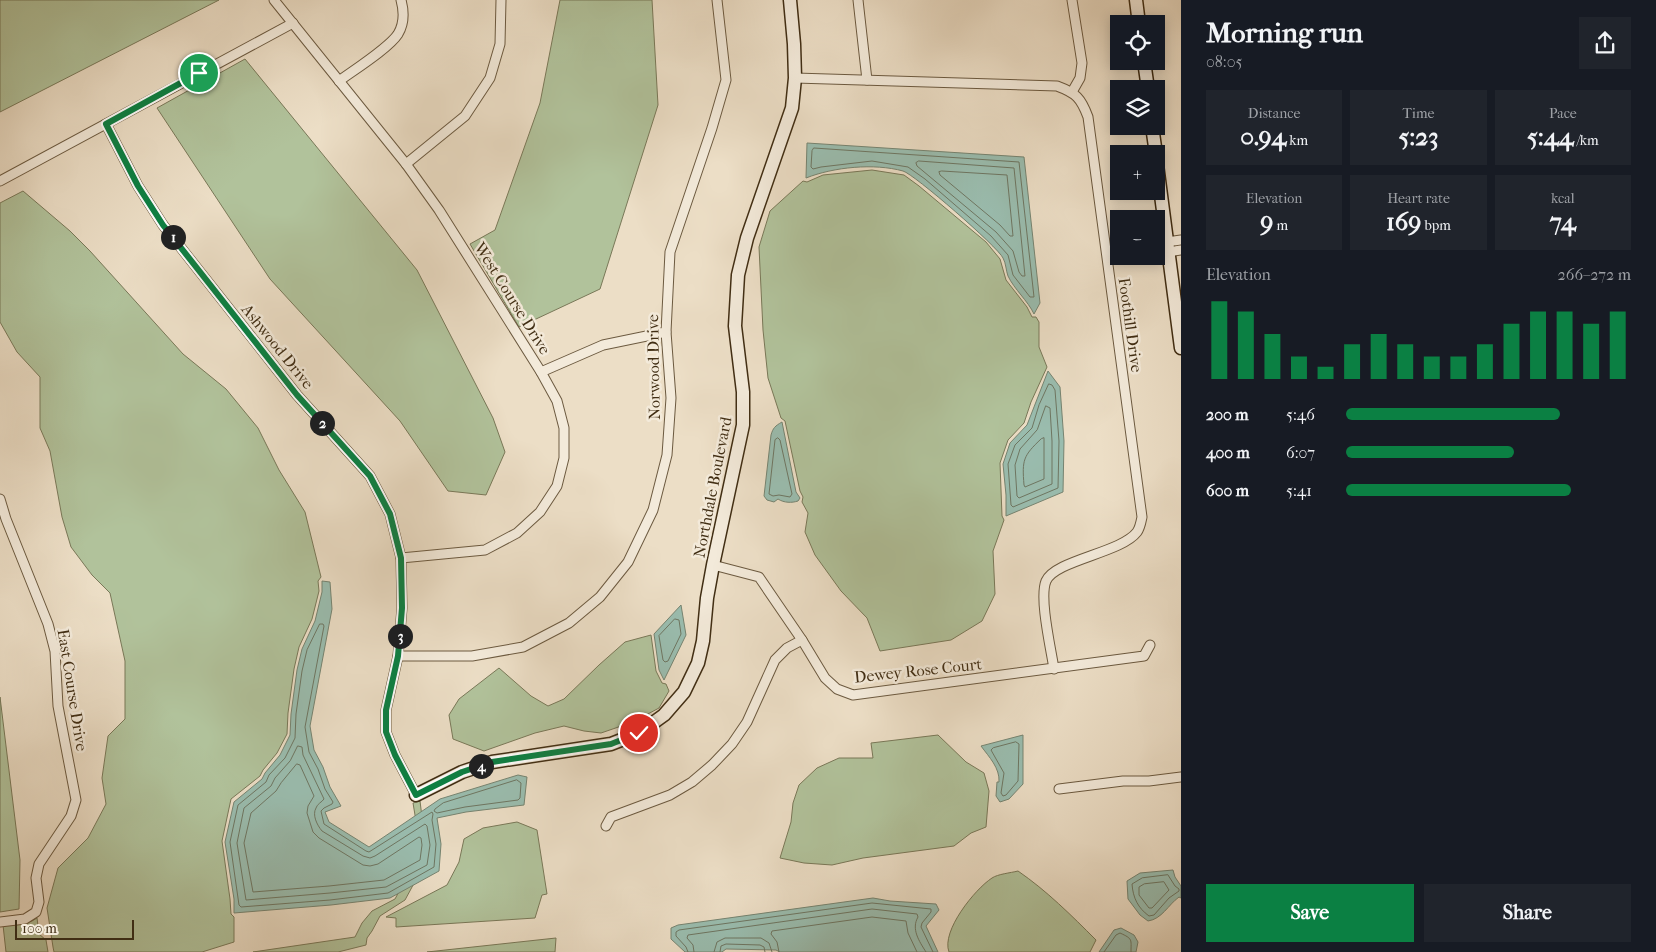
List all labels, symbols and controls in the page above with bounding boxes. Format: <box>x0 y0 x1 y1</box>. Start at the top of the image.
map controls <box>1110 15 1165 265</box>
button: locate <box>1110 15 1165 70</box>
text: Morning run <box>1206 16 1363 49</box>
button: share <box>1579 17 1631 69</box>
pin <box>178 52 220 94</box>
text: 08:05 <box>1206 52 1242 71</box>
icon: arrive <box>185 59 213 87</box>
button: layers <box>1110 80 1165 135</box>
text: Distance <box>1248 105 1300 122</box>
text: Time <box>1403 105 1434 122</box>
text: Pace <box>1549 105 1577 122</box>
text: 0.94 <box>1240 122 1286 151</box>
text: 5:23 <box>1399 122 1438 151</box>
text: 5:44 <box>1527 122 1573 151</box>
text: km <box>1286 132 1308 149</box>
text: /km <box>1573 132 1599 149</box>
button: + <box>1110 145 1165 200</box>
text: Elevation <box>1246 190 1302 207</box>
text: Heart rate <box>1387 190 1450 207</box>
text: kcal <box>1551 190 1575 207</box>
text: 9 <box>1260 207 1273 236</box>
text: 169 <box>1386 207 1421 236</box>
text: 74 <box>1550 207 1576 236</box>
button: − <box>1110 210 1165 265</box>
text: m <box>1273 217 1288 234</box>
text: bpm <box>1421 217 1451 234</box>
pin: 1 <box>160 224 186 250</box>
text: 1 <box>171 229 176 246</box>
street label: West Course Drive <box>470 238 555 358</box>
text: Elevation <box>1206 265 1271 284</box>
text: 266–272 m <box>1558 265 1631 284</box>
street label: Foothill Drive <box>1114 276 1147 374</box>
street label: Ashwood Drive <box>237 299 318 393</box>
street label: Norwood Drive <box>643 314 664 420</box>
text: 200 m <box>1206 405 1249 424</box>
text: 5:46 <box>1286 405 1315 424</box>
pin: 2 <box>310 410 334 436</box>
text: 2 <box>319 415 326 432</box>
street label: Northdale Boulevard <box>690 415 736 559</box>
text: 400 m <box>1206 443 1250 462</box>
text: 6:07 <box>1286 443 1315 462</box>
text: 600 m <box>1206 481 1249 500</box>
text: 5:41 <box>1286 481 1312 500</box>
pin: 3 <box>388 624 412 648</box>
street label: East Course Drive <box>53 628 92 752</box>
text: 3 <box>398 628 403 645</box>
street label: Dewey Rose Court <box>853 654 983 687</box>
pin <box>618 712 660 754</box>
icon: check <box>625 719 653 747</box>
pin: 4 <box>468 754 494 778</box>
text: 4 <box>477 758 486 775</box>
button: Save <box>1206 884 1414 942</box>
button: Share <box>1424 884 1631 942</box>
scale bar <box>15 917 134 940</box>
text: 100 m <box>22 920 57 937</box>

